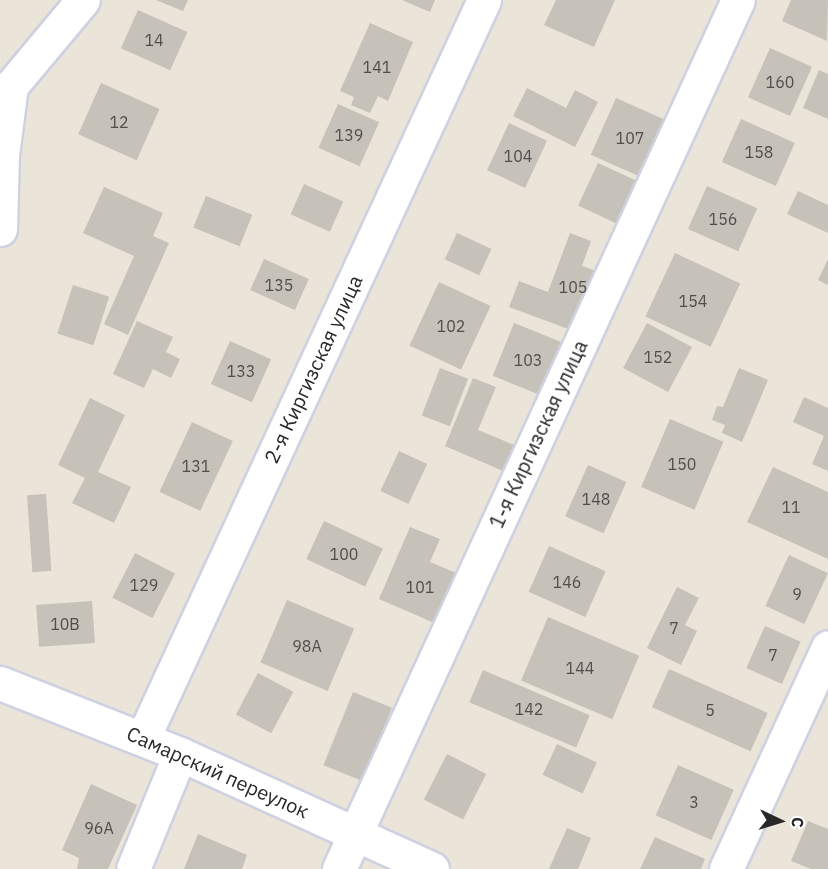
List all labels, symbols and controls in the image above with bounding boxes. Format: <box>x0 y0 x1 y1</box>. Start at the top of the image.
house number: 14 <box>144 30 164 50</box>
house number: 141 <box>363 57 391 77</box>
house number: 160 <box>766 72 794 92</box>
house number: 12 <box>109 112 129 132</box>
house number: 139 <box>335 125 363 145</box>
house number: 107 <box>616 128 644 148</box>
house number: 158 <box>745 142 773 162</box>
house number: 104 <box>504 146 532 166</box>
house number: 156 <box>709 209 737 229</box>
street label: 2-я Киргизская улица <box>259 271 367 467</box>
house number: 135 <box>265 275 293 295</box>
house number: 105 <box>559 277 587 297</box>
house number: 154 <box>679 291 707 311</box>
house number: 102 <box>437 316 465 336</box>
street label: 1-я Киргизская улица <box>484 336 592 532</box>
house number: 152 <box>644 347 672 367</box>
house number: 103 <box>514 350 542 370</box>
house number: 133 <box>227 361 255 381</box>
house number: 150 <box>668 454 696 474</box>
house number: 131 <box>182 456 210 476</box>
house number: 148 <box>582 489 610 509</box>
house number: 11 <box>781 497 801 517</box>
house number: 100 <box>330 544 358 564</box>
house number: 146 <box>553 572 581 592</box>
house number: 129 <box>130 575 158 595</box>
house number: 101 <box>406 577 434 597</box>
house number: 9 <box>792 584 802 604</box>
house number: 10В <box>50 614 80 634</box>
house number: 7 <box>669 618 679 638</box>
house number: 98А <box>292 636 322 656</box>
house number: 7 <box>768 645 778 665</box>
house number: 144 <box>566 658 594 678</box>
house number: 142 <box>515 699 543 719</box>
house number: 5 <box>705 700 715 720</box>
street label: Самарский переулок <box>123 721 313 823</box>
north arrow <box>750 791 810 851</box>
house number: 3 <box>689 792 699 812</box>
text: С <box>788 816 808 828</box>
house number: 96А <box>84 818 114 838</box>

